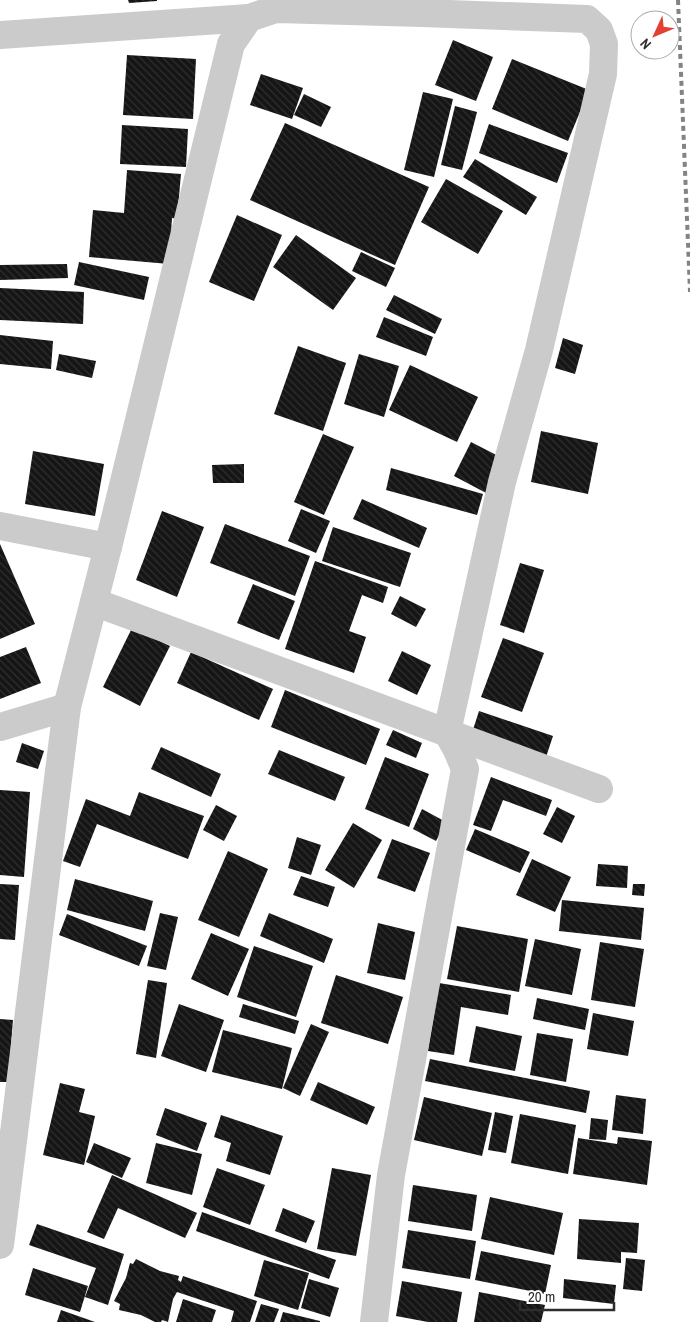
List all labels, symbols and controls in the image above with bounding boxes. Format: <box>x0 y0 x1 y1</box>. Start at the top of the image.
north arrow <box>630 10 680 60</box>
text: N <box>636 35 655 53</box>
scale bar <box>520 1280 614 1312</box>
text: 20 m <box>528 1286 555 1307</box>

